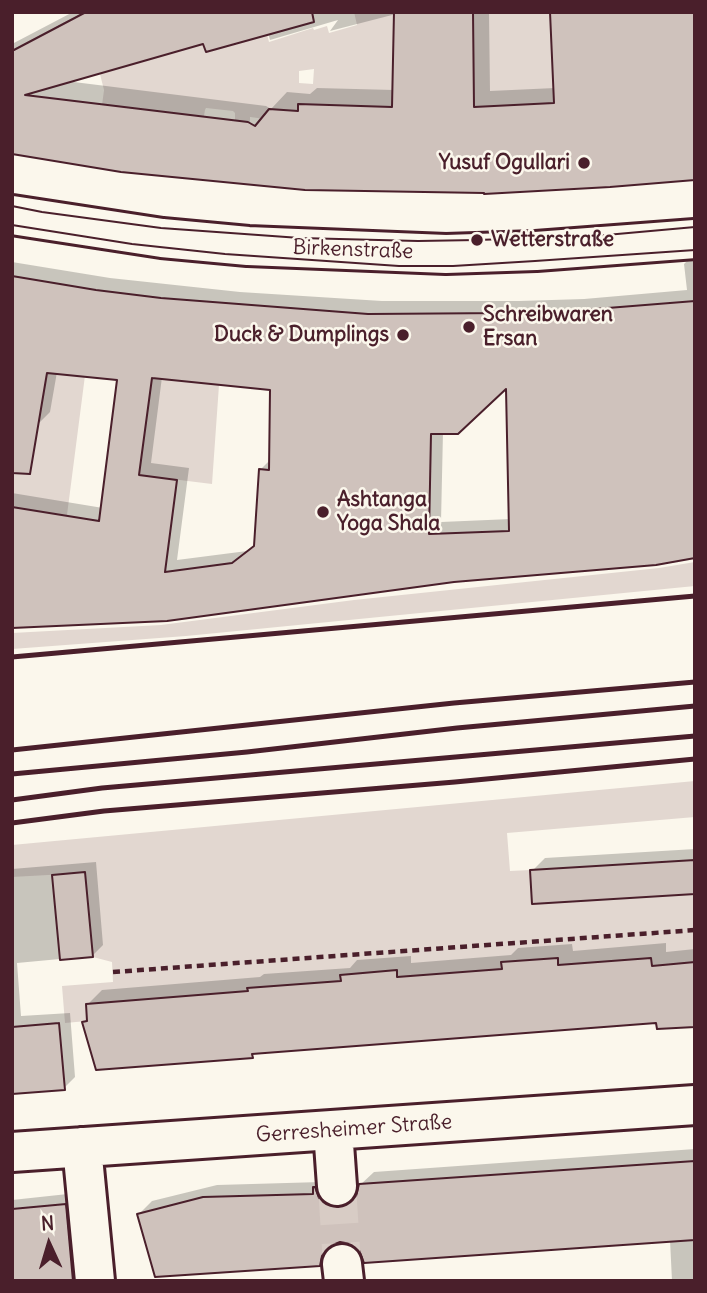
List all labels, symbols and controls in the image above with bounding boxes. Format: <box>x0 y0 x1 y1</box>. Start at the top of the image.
place label: Yusuf Ogullari <box>439 150 570 176</box>
marker: Yusuf Ogullari <box>576 155 592 171</box>
place label: Wetterstraße <box>491 227 614 253</box>
marker: Wetterstraße <box>469 232 485 248</box>
street label: Birkenstraße <box>292 235 414 265</box>
place label: Schreibwaren Ersan <box>483 302 613 352</box>
marker: Schreibwaren Ersan <box>461 319 477 335</box>
place label: Duck & Dumplings <box>214 322 389 348</box>
marker: Duck & Dumplings <box>395 327 411 343</box>
place label: Ashtanga Yoga Shala <box>337 487 440 537</box>
marker: Ashtanga Yoga Shala <box>315 504 331 520</box>
street label: Gerresheimer Straße <box>255 1110 453 1148</box>
north arrow <box>14 1209 84 1279</box>
text: N <box>40 1211 55 1235</box>

